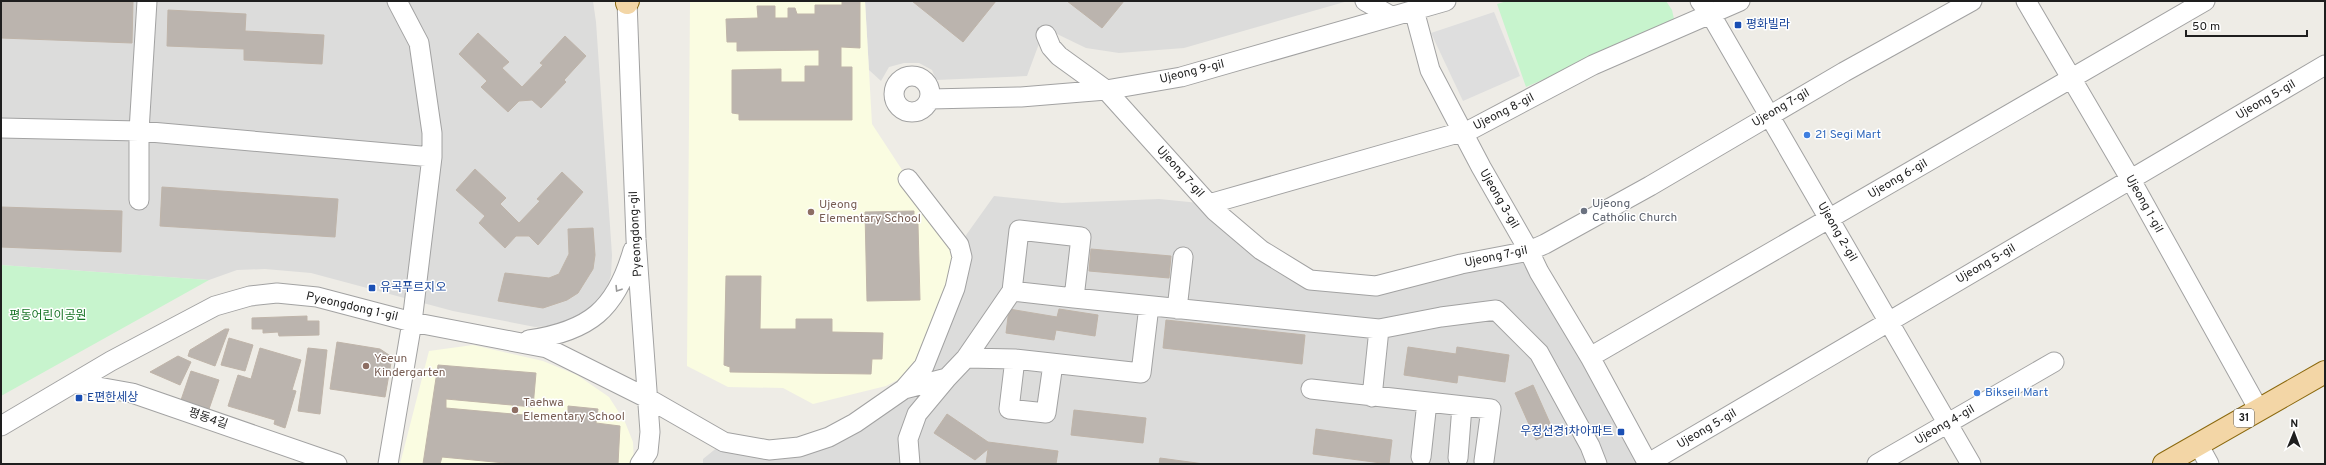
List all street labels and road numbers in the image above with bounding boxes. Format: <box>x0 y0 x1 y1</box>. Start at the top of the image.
street label: Ujeong 9-gil <box>1158 56 1226 88</box>
street label: Ujeong 5-gil <box>2233 76 2299 124</box>
street label: Ujeong 7-gil <box>1749 85 1813 131</box>
street label: Ujeong 8-gil <box>1471 90 1537 134</box>
street label: Ujeong 7-gil <box>1153 143 1207 201</box>
street label: Ujeong 6-gil <box>1865 156 1931 202</box>
street label: Ujeong 3-gil <box>1476 166 1522 232</box>
street label: Ujeong 1-gil <box>2121 172 2167 236</box>
street label: Pyeongdong-gil <box>626 191 646 277</box>
street label: Ujeong 2-gil <box>1813 199 1861 265</box>
street label: Ujeong 5-gil <box>1953 240 2019 288</box>
street label: Ujeong 7-gil <box>1463 243 1529 271</box>
street label: Pyeongdong 1-gil <box>304 289 400 325</box>
street label: Ujeong 4-gil <box>1912 401 1978 449</box>
street label: 평동4길 <box>186 405 230 433</box>
street label: Ujeong 5-gil <box>1674 405 1740 453</box>
road number: 31 <box>2234 409 2254 427</box>

